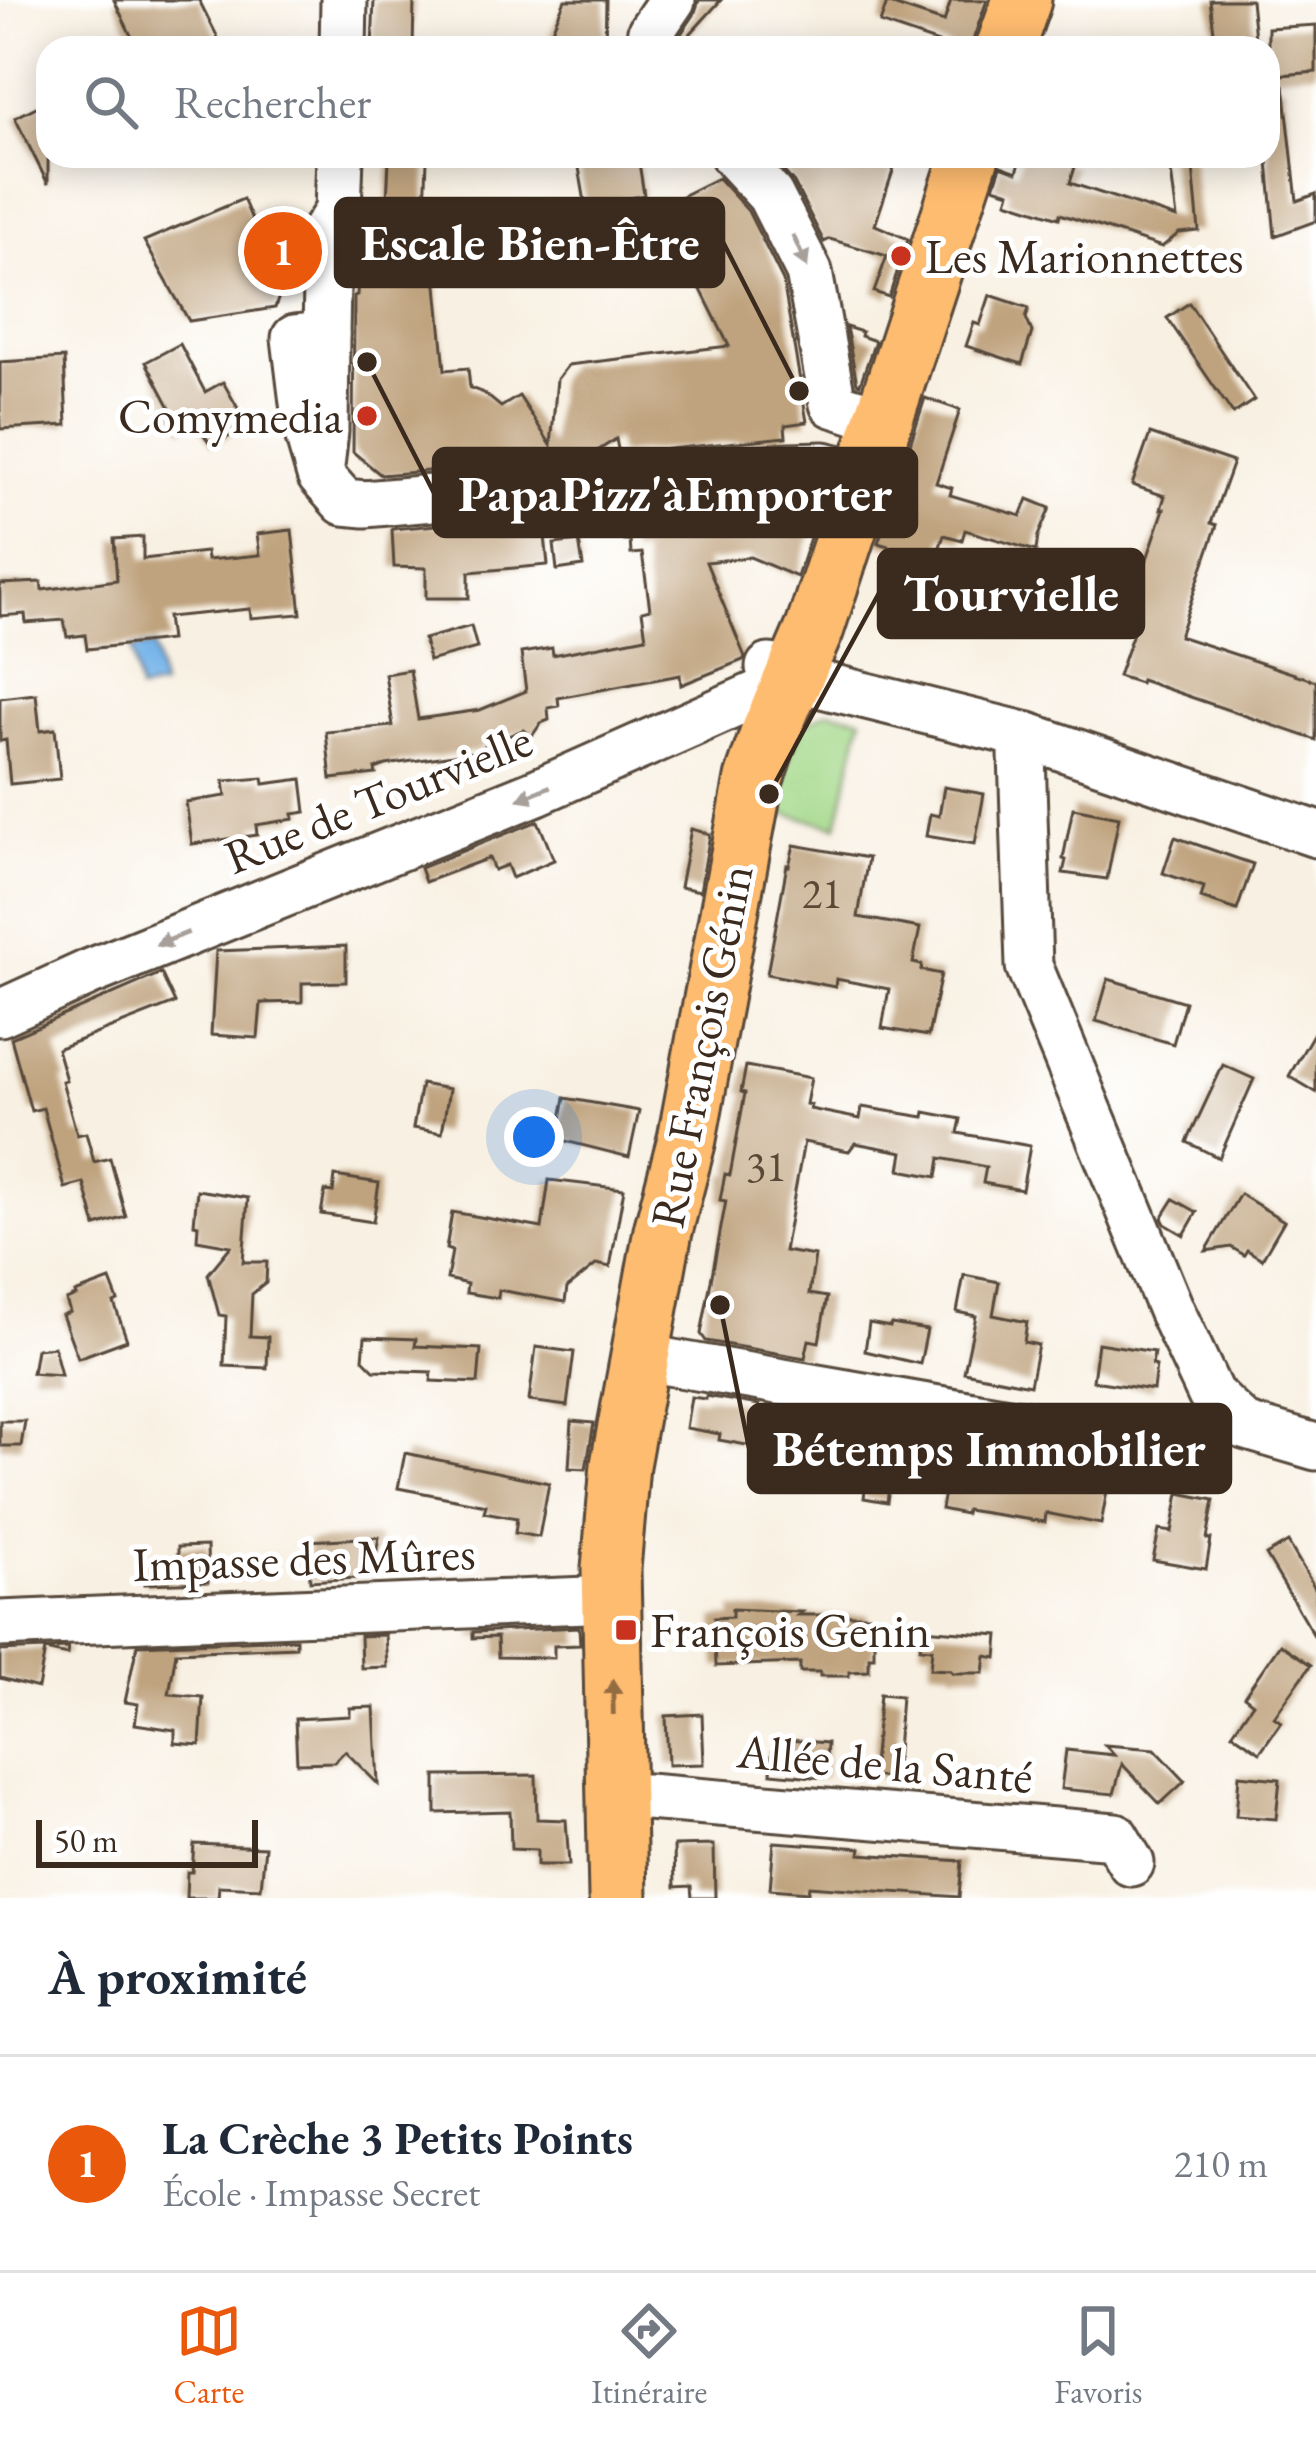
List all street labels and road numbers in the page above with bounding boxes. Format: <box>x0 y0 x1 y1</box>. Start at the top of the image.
street label: Rue de Tourvielle <box>215 708 541 888</box>
street label: Rue François Génin <box>635 859 767 1233</box>
street label: Impasse des Mûres <box>132 1521 476 1595</box>
street label: Allée de la Santé <box>734 1719 1035 1807</box>

